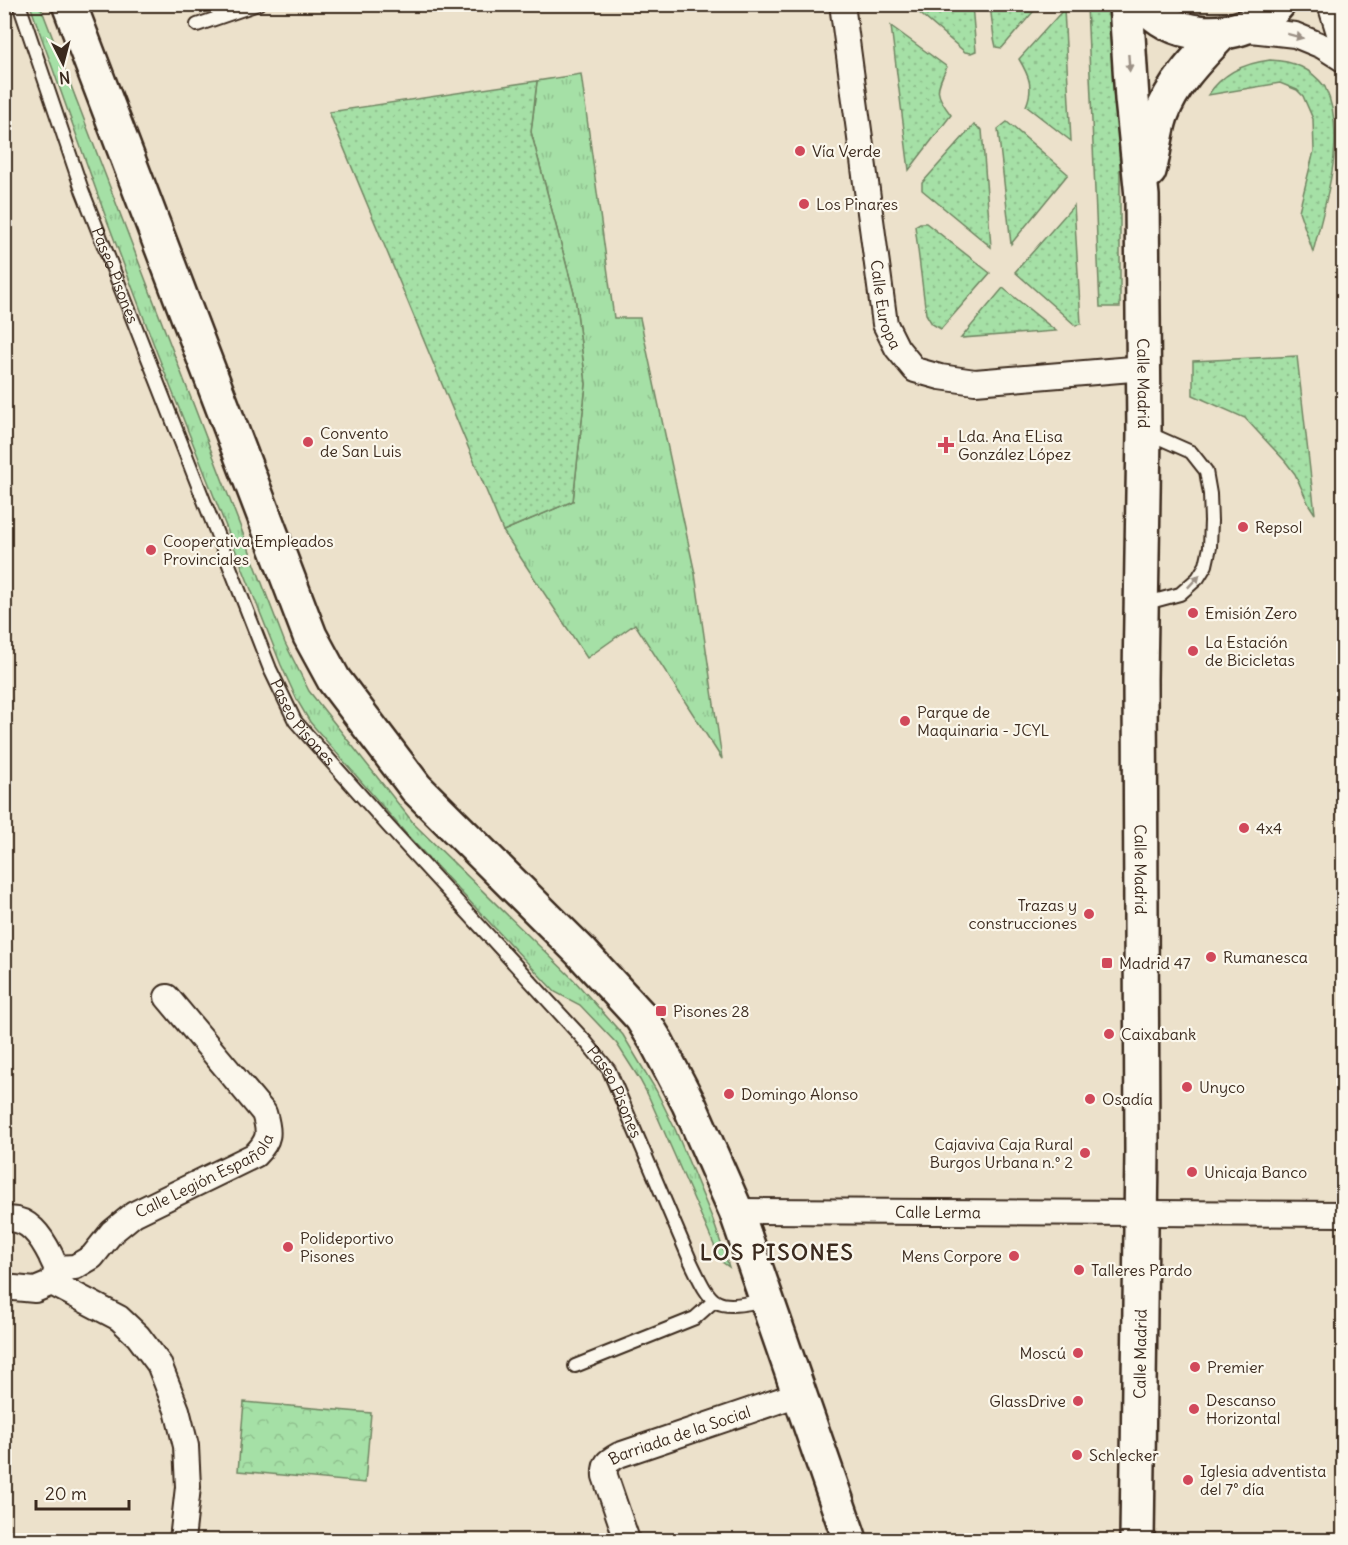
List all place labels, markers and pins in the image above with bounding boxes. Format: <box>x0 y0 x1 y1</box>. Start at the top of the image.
place label: Vía Verde <box>812 141 881 161</box>
marker: Vía Verde <box>793 144 807 158</box>
place label: Los Pinares <box>816 194 898 214</box>
marker: Los Pinares <box>797 197 811 211</box>
place label: Convento de San Luis <box>320 423 402 461</box>
place label: Lda. Ana ELisa González López <box>958 426 1071 464</box>
marker: Convento de San Luis <box>301 435 315 449</box>
marker: Lda. Ana ELisa González López <box>939 438 953 452</box>
place label: Repsol <box>1255 517 1302 537</box>
marker: Repsol <box>1236 520 1250 534</box>
place label: Cooperativa Empleados Provinciales <box>163 531 334 569</box>
marker: Cooperativa Empleados Provinciales <box>144 543 158 557</box>
place label: Emisión Zero <box>1205 603 1297 623</box>
marker: Emisión Zero <box>1186 606 1200 620</box>
place label: La Estación de Bicicletas <box>1205 632 1295 670</box>
marker: La Estación de Bicicletas <box>1186 644 1200 658</box>
place label: Parque de Maquinaria - JCYL <box>917 702 1050 740</box>
marker: Parque de Maquinaria - JCYL <box>898 714 912 728</box>
place label: 4x4 <box>1256 818 1282 838</box>
marker: 4x4 <box>1237 821 1251 835</box>
place label: Trazas y construcciones <box>968 895 1077 933</box>
marker: Trazas y construcciones <box>1082 907 1096 921</box>
place label: Rumanesca <box>1223 947 1308 967</box>
marker: Rumanesca <box>1204 950 1218 964</box>
place label: Madrid 47 <box>1119 953 1191 973</box>
marker: Madrid 47 <box>1100 956 1114 970</box>
place label: Pisones 28 <box>673 1001 749 1021</box>
marker: Pisones 28 <box>654 1004 668 1018</box>
place label: Caixabank <box>1121 1024 1196 1044</box>
marker: Caixabank <box>1102 1027 1116 1041</box>
place label: Unyco <box>1199 1077 1245 1097</box>
marker: Unyco <box>1180 1080 1194 1094</box>
place label: Domingo Alonso <box>741 1084 858 1104</box>
marker: Domingo Alonso <box>722 1087 736 1101</box>
place label: Osadía <box>1102 1089 1153 1109</box>
marker: Osadía <box>1083 1092 1097 1106</box>
place label: Cajaviva Caja Rural Burgos Urbana n.º 2 <box>929 1134 1073 1172</box>
marker: Cajaviva Caja Rural Burgos Urbana n.º 2 <box>1078 1146 1092 1160</box>
place label: Unicaja Banco <box>1204 1162 1307 1182</box>
marker: Unicaja Banco <box>1185 1165 1199 1179</box>
place label: Polideportivo Pisones <box>300 1228 394 1266</box>
marker: Polideportivo Pisones <box>281 1240 295 1254</box>
place label: Mens Corpore <box>901 1246 1002 1266</box>
marker: Mens Corpore <box>1007 1249 1021 1263</box>
place label: Talleres Pardo <box>1091 1260 1192 1280</box>
marker: Talleres Pardo <box>1072 1263 1086 1277</box>
place label: Moscú <box>1019 1343 1066 1363</box>
marker: Moscú <box>1071 1346 1085 1360</box>
place label: Premier <box>1207 1357 1265 1377</box>
marker: Premier <box>1188 1360 1202 1374</box>
place label: Descanso Horizontal <box>1206 1390 1280 1428</box>
place label: GlassDrive <box>989 1391 1066 1411</box>
marker: GlassDrive <box>1071 1394 1085 1408</box>
marker: Descanso Horizontal <box>1187 1402 1201 1416</box>
place label: Schlecker <box>1089 1445 1159 1465</box>
marker: Schlecker <box>1070 1448 1084 1462</box>
place label: Iglesia adventista del 7° día <box>1200 1461 1326 1499</box>
marker: Iglesia adventista del 7° día <box>1181 1473 1195 1487</box>

